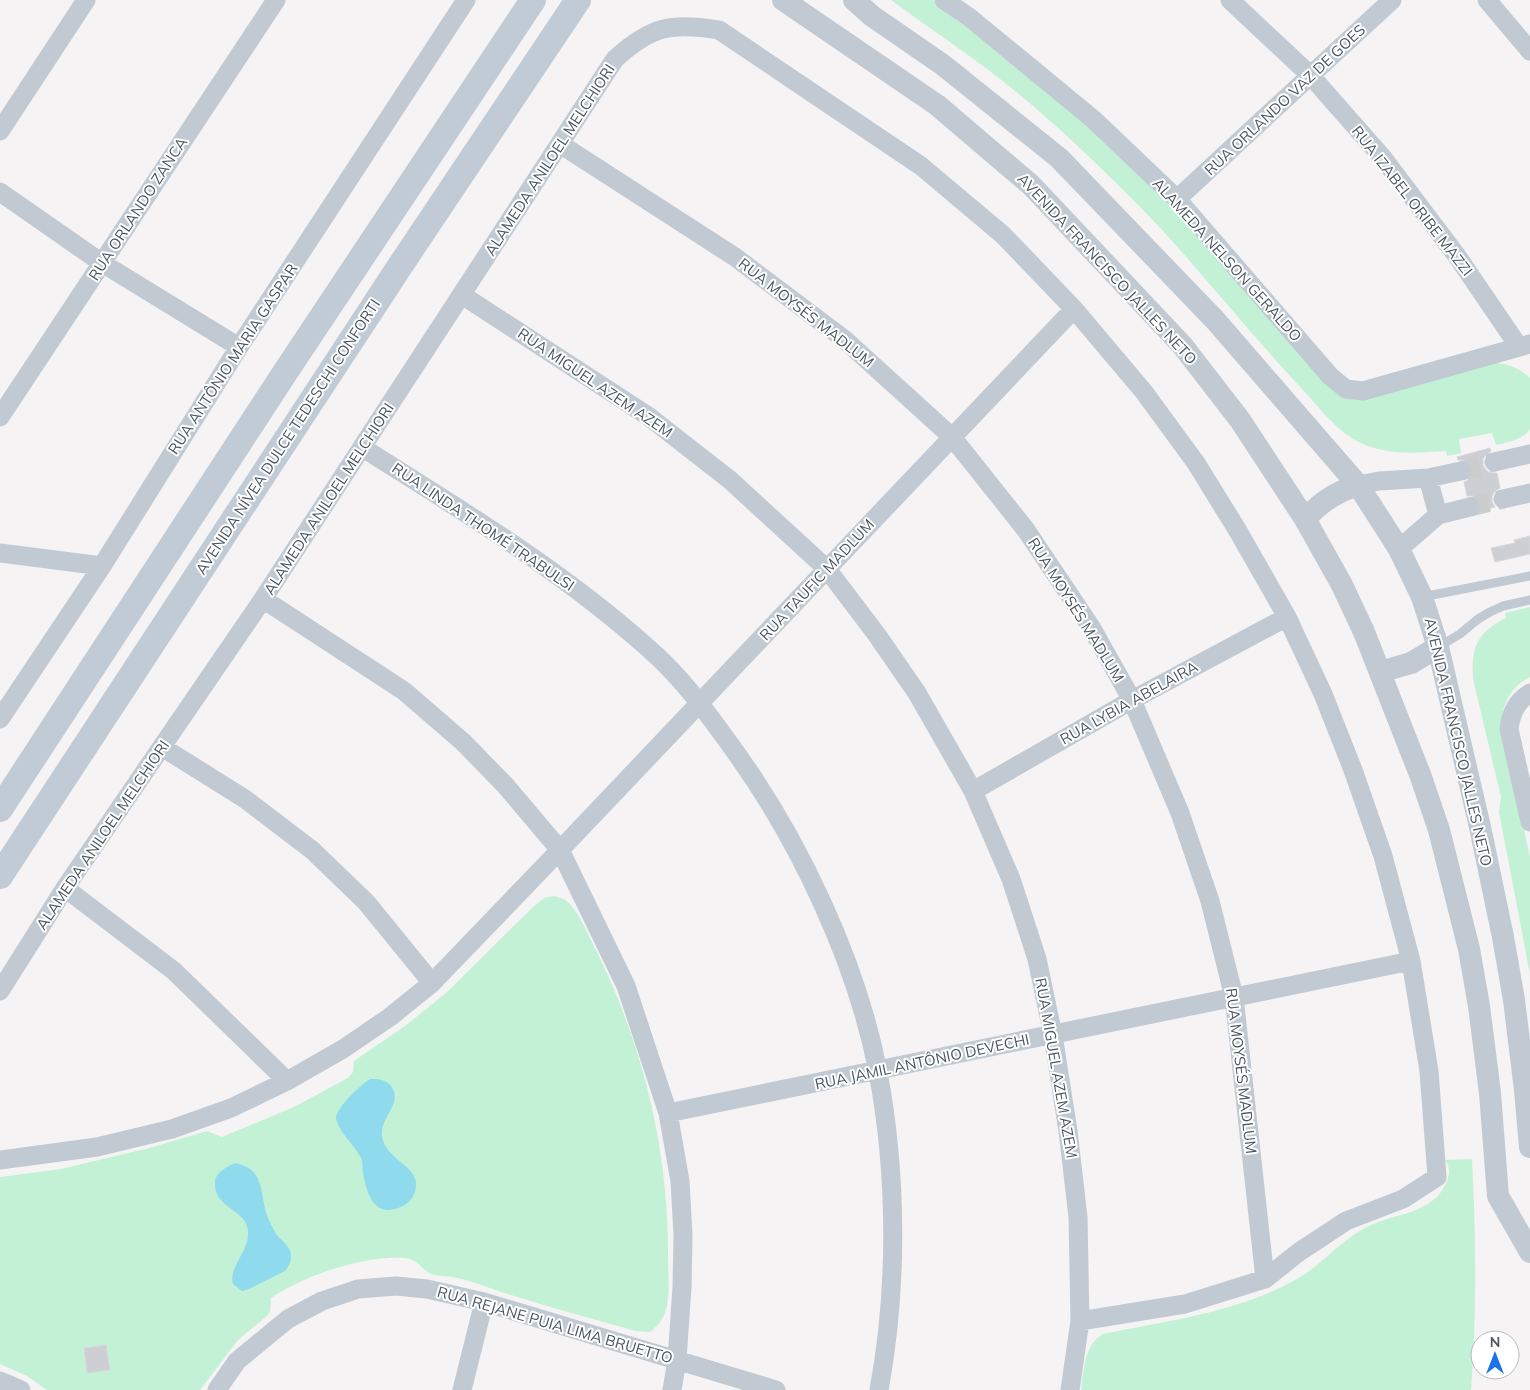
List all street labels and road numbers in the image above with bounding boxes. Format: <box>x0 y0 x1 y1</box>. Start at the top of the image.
street label: RUA ORLANDO VAZ DE GOES <box>1200 20 1369 179</box>
street label: ALAMEDA ANILOEL MELCHIORI <box>480 60 619 259</box>
street label: RUA IZABEL ORIBE MAZZI <box>1348 122 1477 280</box>
street label: RUA ORLANDO ZANCA <box>84 134 191 284</box>
street label: AVENIDA FRANCISCO JALLES NETO <box>1014 169 1201 368</box>
street label: ALAMEDA NELSON GERALDO <box>1149 174 1306 345</box>
street label: RUA MOYSÉS MADLUM <box>735 254 878 371</box>
street label: RUA ANTÔNIO MARIA GASPAR <box>164 260 301 458</box>
street label: AVENIDA NÍVEA DULCE TEDESCHI CONFORTI <box>191 295 384 578</box>
street label: RUA MIGUEL AZEM AZEM <box>514 324 676 442</box>
street label: ALAMEDA ANILOEL MELCHIORI <box>259 399 398 598</box>
street label: RUA LINDA THOMÉ TRABULSI <box>389 458 578 595</box>
street label: RUA TAUFIC MADLUM <box>755 515 878 644</box>
street label: RUA MOYSÉS MADLUM <box>1024 534 1129 685</box>
street label: AVENIDA FRANCISCO JALLES NETO <box>1421 616 1496 868</box>
street label: RUA LYBIA ABELAIRA <box>1056 657 1201 748</box>
street label: ALAMEDA ANILOEL MELCHIORI <box>32 736 173 933</box>
street label: RUA MIGUEL AZEM AZEM <box>1031 976 1082 1160</box>
street label: RUA MOYSÉS MADLUM <box>1222 987 1261 1155</box>
street label: RUA JAMIL ANTÔNIO DEVECHI <box>813 1029 1031 1094</box>
street label: RUA REJANE PUIA LIMA BRUETTO <box>435 1282 675 1367</box>

